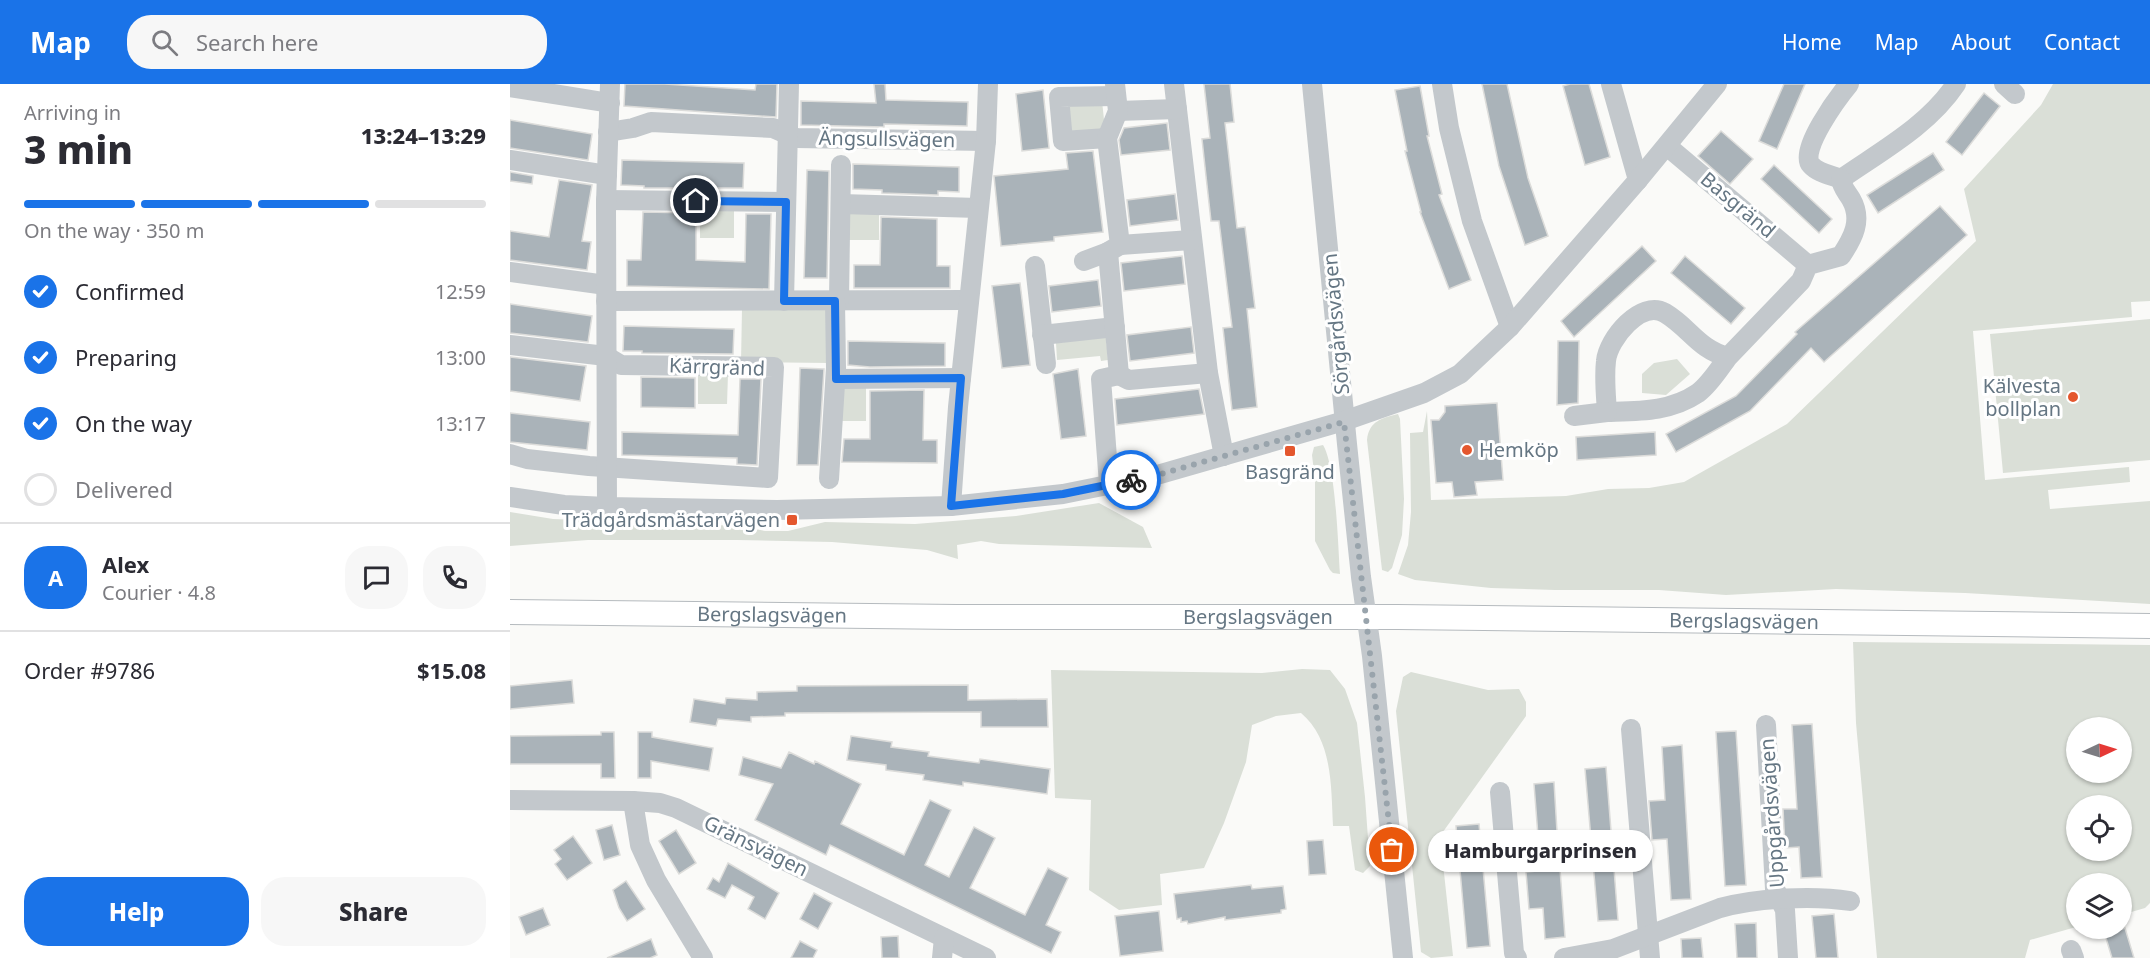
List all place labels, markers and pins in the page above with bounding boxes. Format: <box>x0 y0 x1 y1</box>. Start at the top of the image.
pin <box>670 175 721 226</box>
place label: Kälvesta bollplan <box>1983 372 2061 422</box>
marker: Kälvesta bollplan <box>2066 390 2080 404</box>
place label: Hemköp <box>1479 436 1559 463</box>
marker: Hemköp <box>1460 443 1474 457</box>
marker: Basgränd <box>1283 444 1297 458</box>
place label: Basgränd <box>1245 458 1335 485</box>
place label: Trädgårdsmästarvägen <box>562 506 780 533</box>
marker: Trädgårdsmästarvägen <box>785 513 799 527</box>
pin <box>1366 824 1417 875</box>
callout: Hamburgarprinsen <box>1428 829 1653 871</box>

